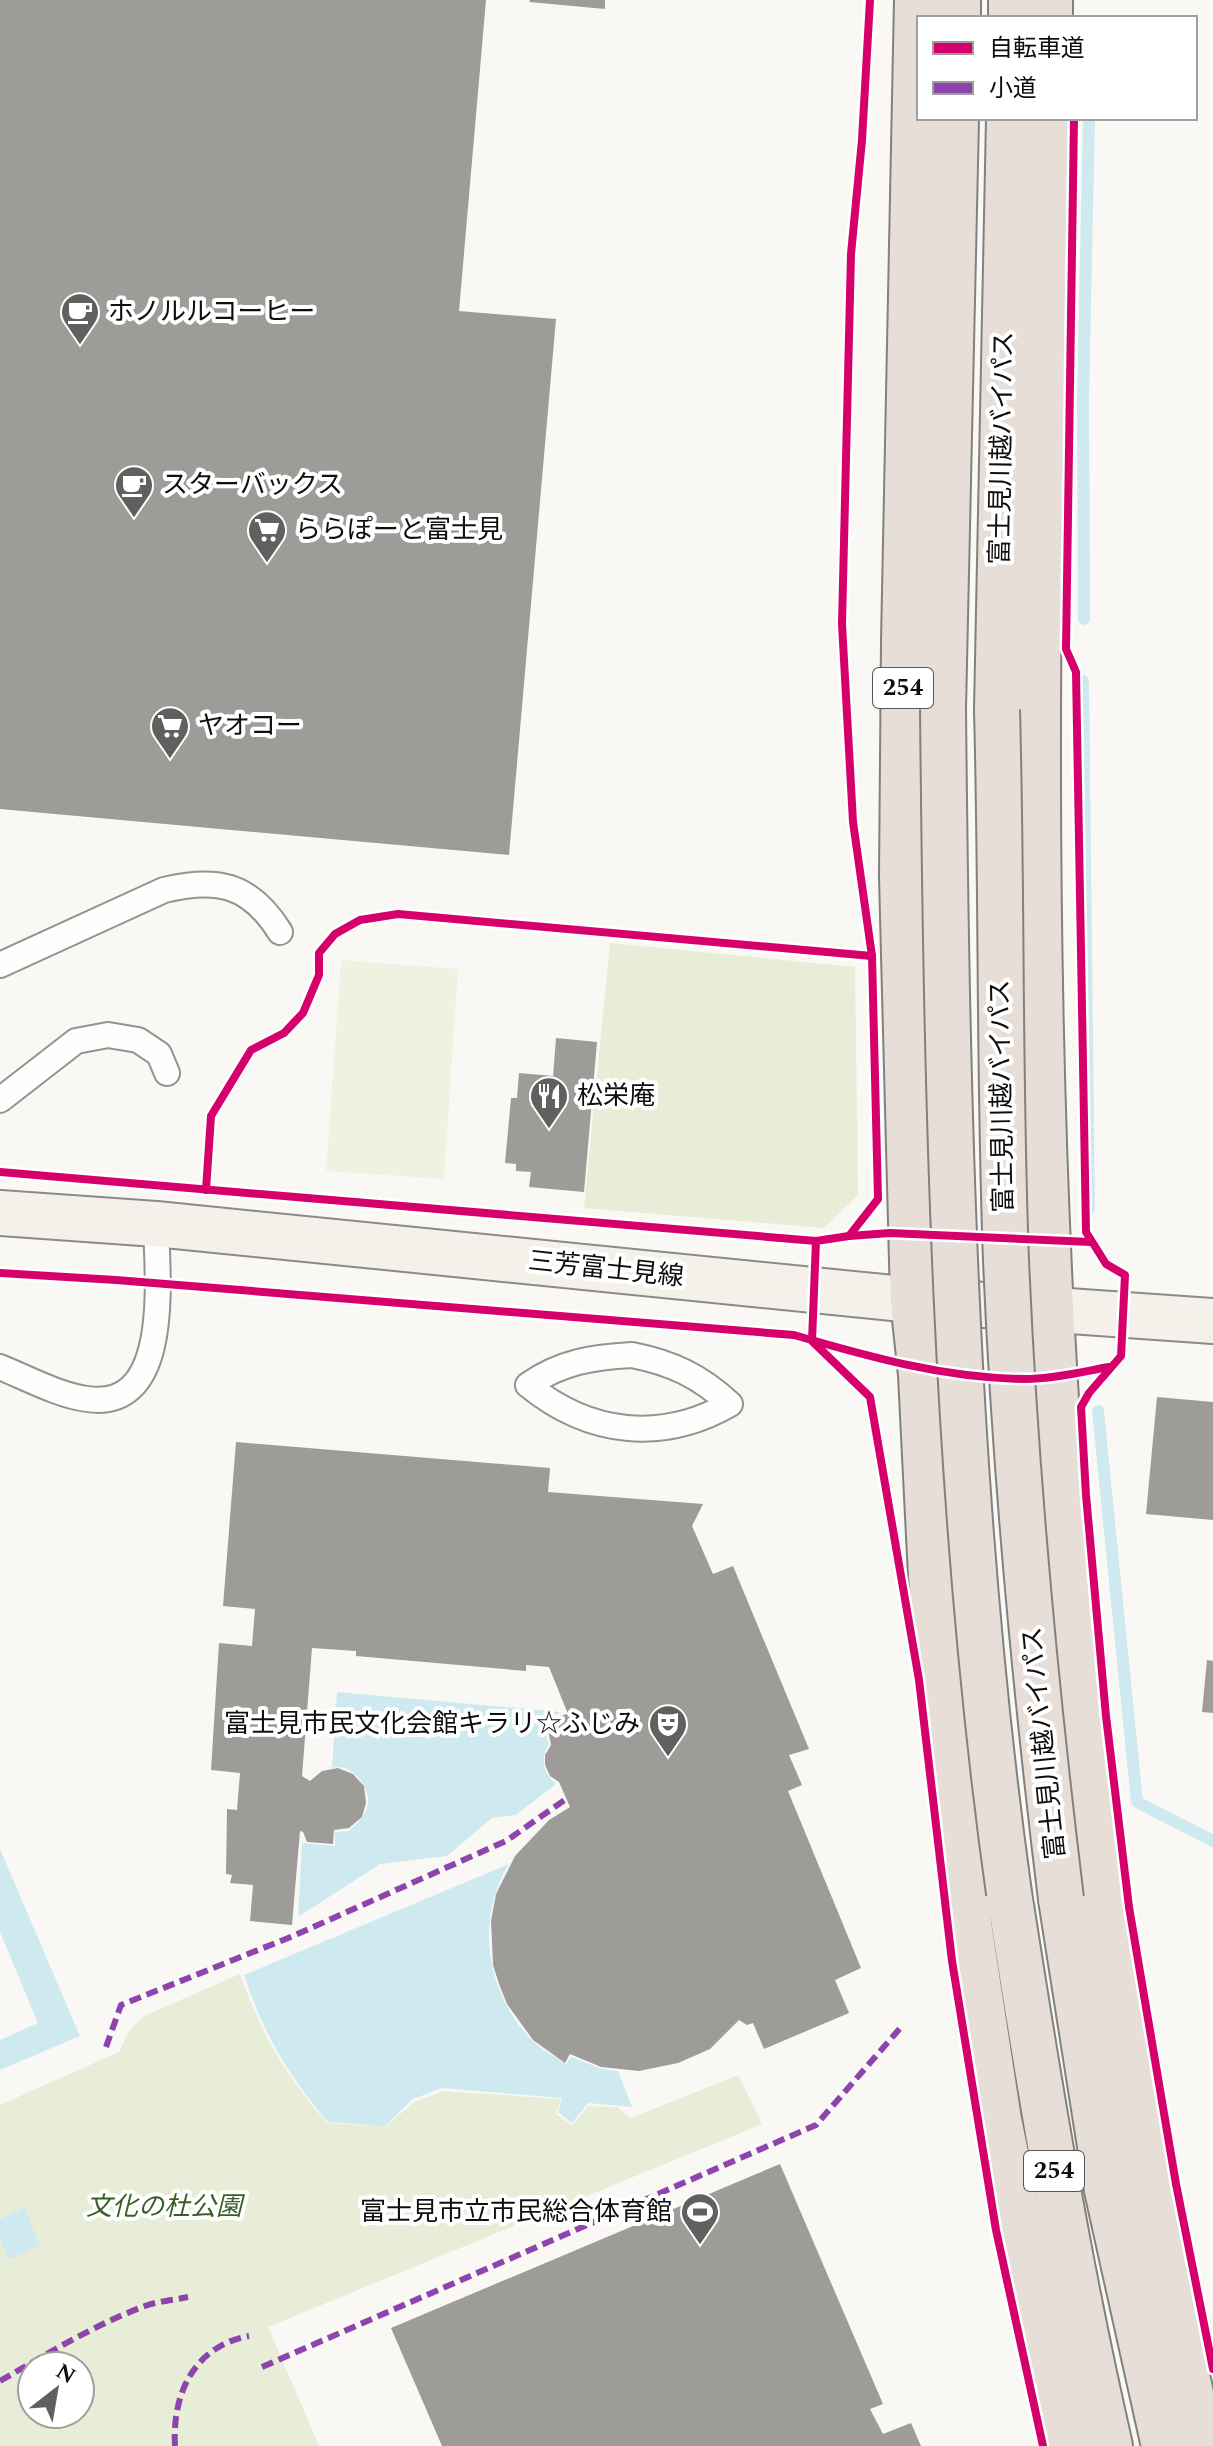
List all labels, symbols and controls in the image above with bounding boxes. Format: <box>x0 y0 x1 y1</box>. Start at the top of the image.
legend <box>917 16 1197 120</box>
text: 自転車道 <box>989 31 1085 67</box>
text: 小道 <box>989 71 1037 107</box>
cafe icon: ホノルルコーヒー <box>59 291 101 346</box>
place label: ホノルルコーヒー <box>108 292 315 332</box>
street label: 富士見川越バイパス <box>980 331 1024 565</box>
cafe icon: スターバックス <box>113 464 155 519</box>
place label: スターバックス <box>162 465 343 505</box>
supermarket icon: ららぽーと富士見 <box>246 509 288 564</box>
place label: ららぽーと富士見 <box>295 510 503 550</box>
road number: 254 <box>873 668 933 708</box>
supermarket icon: ヤオコー <box>149 705 191 760</box>
place label: ヤオコー <box>198 706 302 746</box>
street label: 富士見川越バイパス <box>980 979 1024 1213</box>
restaurant icon: 松栄庵 <box>528 1075 570 1130</box>
place label: 松栄庵 <box>577 1076 655 1116</box>
street label: 三芳富士見線 <box>526 1241 686 1297</box>
street label: 富士見川越バイパス <box>1012 1625 1076 1861</box>
theatre icon: 富士見市民文化会館キラリ☆ふじみ <box>647 1703 689 1758</box>
place label: 富士見市民文化会館キラリ☆ふじみ <box>224 1704 640 1744</box>
road number: 254 <box>1024 2151 1084 2191</box>
park label: 文化の杜公園 <box>86 2187 246 2227</box>
sports icon: 富士見市立市民総合体育館 <box>679 2191 721 2246</box>
place label: 富士見市立市民総合体育館 <box>360 2192 672 2232</box>
north arrow <box>16 2350 96 2430</box>
text: N <box>49 2355 82 2393</box>

